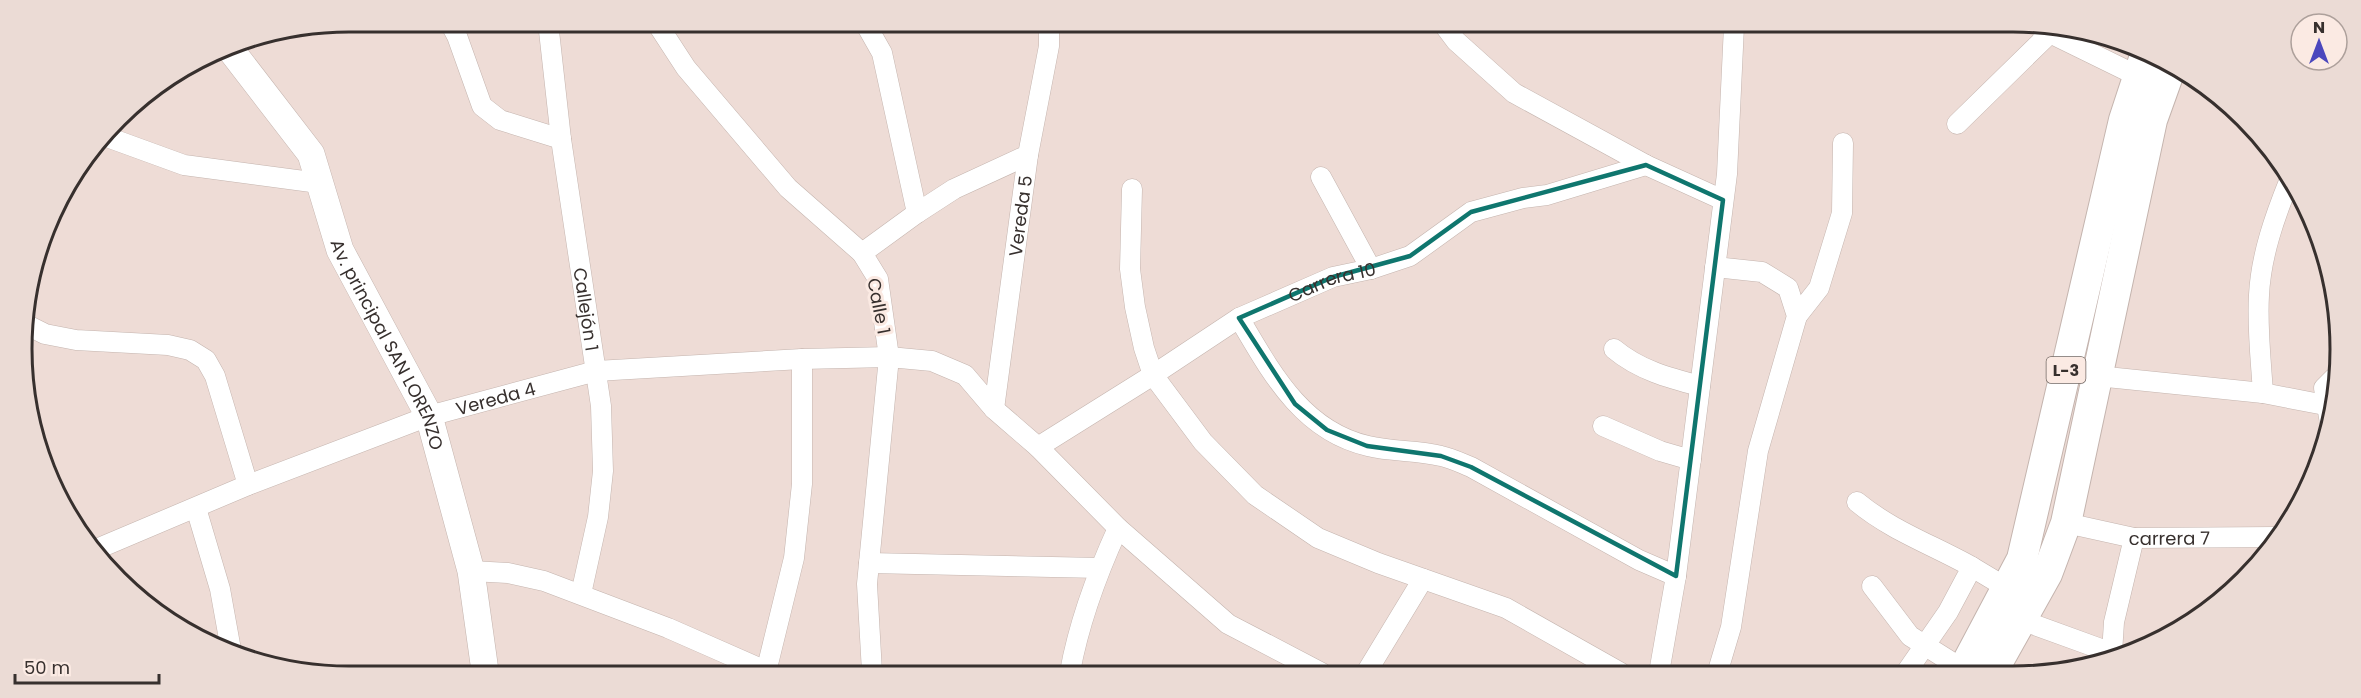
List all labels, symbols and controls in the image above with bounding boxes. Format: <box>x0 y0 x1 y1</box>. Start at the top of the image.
north arrow <box>2289 12 2349 72</box>
text: N <box>2313 16 2325 39</box>
street label: Vereda 5 <box>1002 174 1038 258</box>
street label: Av. principal SAN LORENZO <box>325 236 450 453</box>
street label: Carrera 10 <box>1284 256 1378 308</box>
street label: Callejón 1 <box>568 266 605 353</box>
street label: Calle 1 <box>861 276 897 336</box>
road number: L-3 <box>2046 357 2086 383</box>
street label: Vereda 4 <box>453 375 538 421</box>
street label: carrera 7 <box>2129 525 2210 551</box>
scale bar <box>15 647 159 685</box>
text: 50 m <box>24 655 70 680</box>

